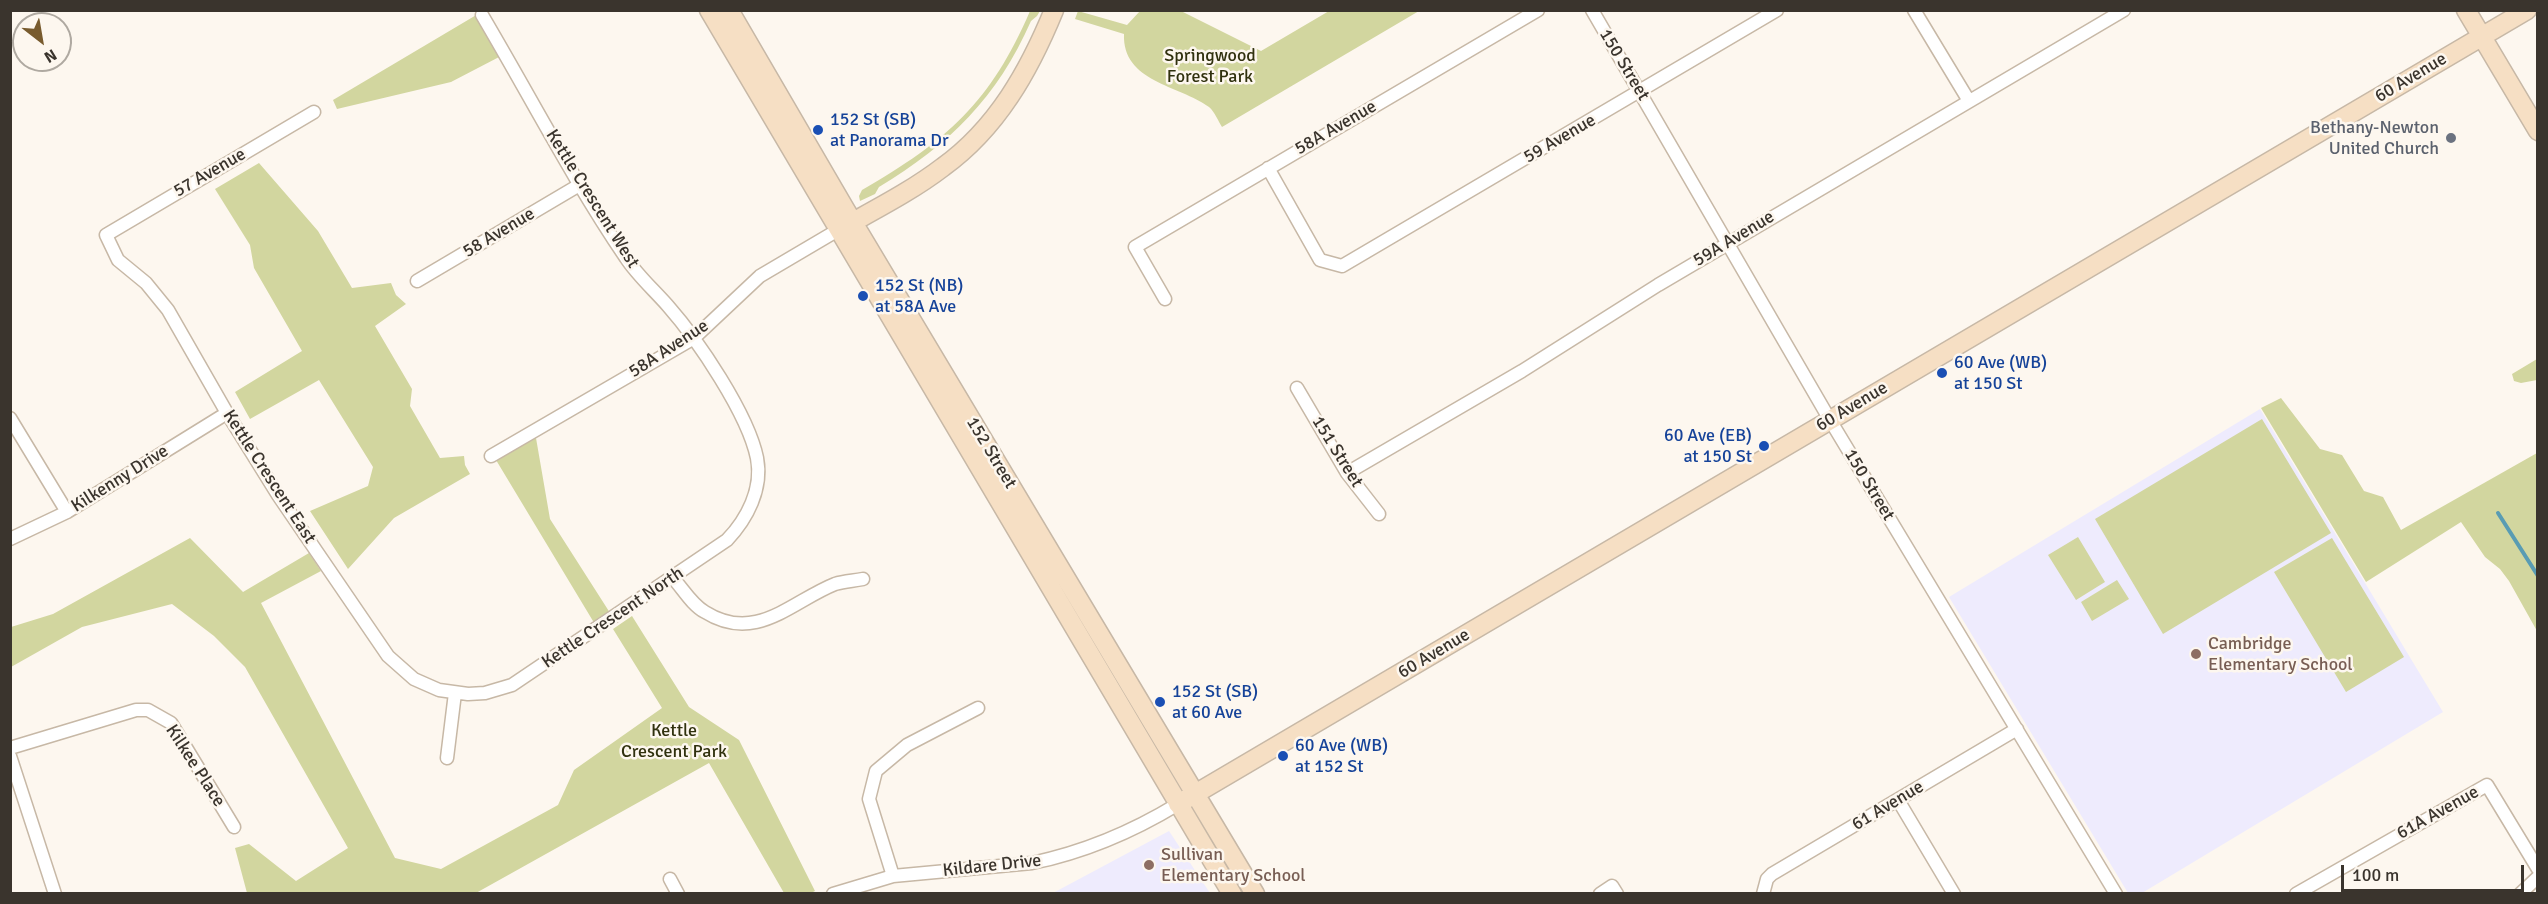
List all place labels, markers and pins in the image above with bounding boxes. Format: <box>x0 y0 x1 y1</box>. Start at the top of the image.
place label: 152 St (SB) at Panorama Dr <box>830 109 949 152</box>
place label: Bethany-Newton United Church <box>2310 117 2439 160</box>
marker: 152 St (SB) at Panorama Dr <box>811 123 825 137</box>
marker: Bethany-Newton United Church <box>2444 131 2458 145</box>
place label: 152 St (NB) at 58A Ave <box>875 275 963 318</box>
marker: 152 St (NB) at 58A Ave <box>856 289 870 303</box>
place label: 60 Ave (WB) at 150 St <box>1954 352 2047 394</box>
marker: 60 Ave (WB) at 150 St <box>1935 366 1949 380</box>
place label: 60 Ave (EB) at 150 St <box>1664 425 1752 468</box>
marker: 60 Ave (EB) at 150 St <box>1757 439 1771 453</box>
place label: Cambridge Elementary School <box>2208 633 2353 676</box>
marker: Cambridge Elementary School <box>2189 647 2203 661</box>
place label: 152 St (SB) at 60 Ave <box>1172 681 1258 724</box>
marker: 152 St (SB) at 60 Ave <box>1153 695 1167 709</box>
place label: 60 Ave (WB) at 152 St <box>1295 735 1388 777</box>
marker: 60 Ave (WB) at 152 St <box>1276 749 1290 763</box>
place label: Sullivan Elementary School <box>1161 844 1306 886</box>
marker: Sullivan Elementary School <box>1142 858 1156 872</box>

